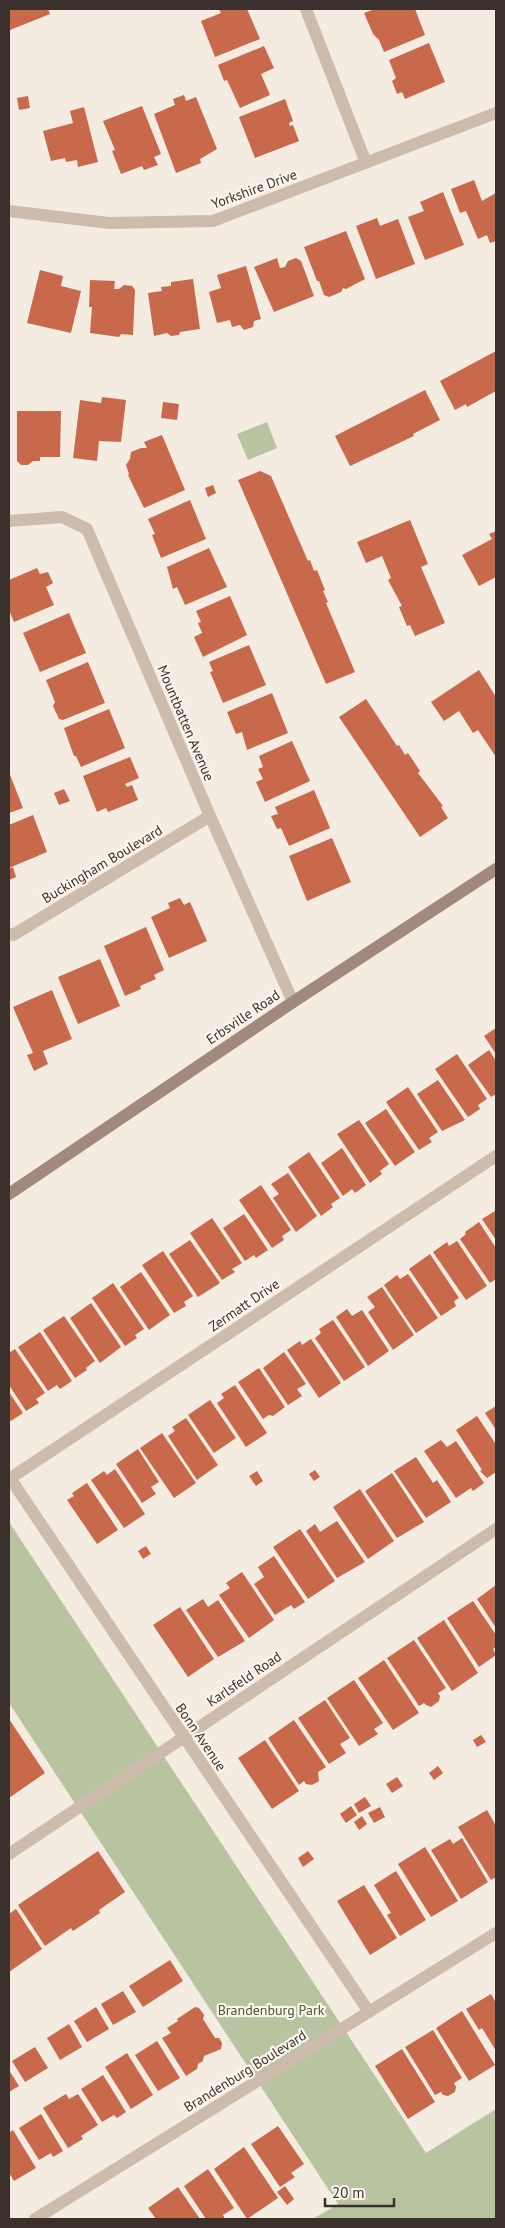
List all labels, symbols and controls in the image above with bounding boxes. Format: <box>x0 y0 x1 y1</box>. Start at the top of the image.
street label: Yorkshire Drive <box>209 165 299 213</box>
street label: Mountbatten Avenue <box>153 662 219 784</box>
street label: Buckingham Boulevard <box>38 821 166 907</box>
street label: Erbsville Road <box>203 986 283 1048</box>
street label: Zermatt Drive <box>205 1275 283 1335</box>
street label: Karlsfeld Road <box>203 1647 285 1711</box>
street label: Bonn Avenue <box>172 1700 230 1774</box>
park label: Brandenburg Park <box>218 2001 325 2019</box>
street label: Brandenburg Boulevard <box>180 2026 310 2116</box>
scale bar <box>325 2176 394 2208</box>
text: 20 m <box>332 2183 365 2202</box>

